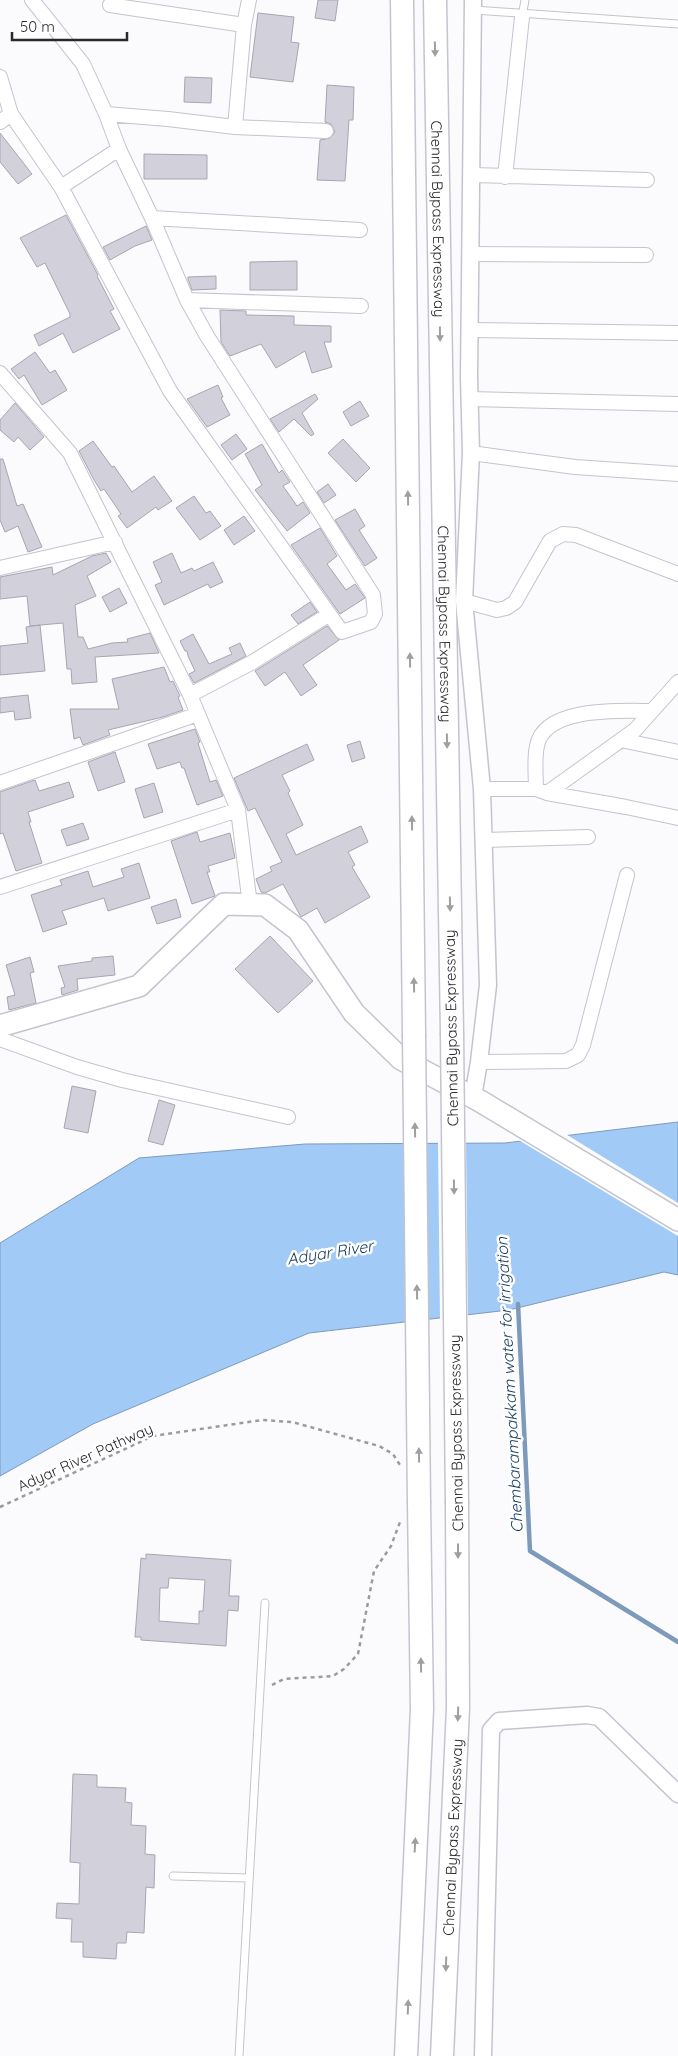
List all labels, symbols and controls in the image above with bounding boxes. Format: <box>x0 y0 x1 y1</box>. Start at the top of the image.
scale bar <box>12 10 128 42</box>
text: 50 m <box>20 17 55 36</box>
one-way arrow <box>432 41 440 57</box>
street label: Chennai Bypass Expressway <box>427 120 450 318</box>
one-way arrow <box>436 326 444 342</box>
one-way arrow <box>404 489 412 505</box>
street label: Chennai Bypass Expressway <box>434 525 456 723</box>
one-way arrow <box>406 652 414 668</box>
one-way arrow <box>443 733 451 749</box>
one-way arrow <box>408 814 416 830</box>
one-way arrow <box>446 896 454 912</box>
street label: Chennai Bypass Expressway <box>440 929 462 1127</box>
one-way arrow <box>410 977 418 993</box>
one-way arrow <box>411 1121 419 1137</box>
one-way arrow <box>450 1179 458 1195</box>
water label: Adyar River <box>285 1235 376 1269</box>
water label: Chembarampakkam water for irrigation <box>491 1236 527 1534</box>
one-way arrow <box>413 1284 421 1300</box>
street label: Chennai Bypass Expressway <box>445 1334 467 1532</box>
street label: Adyar River Pathway <box>14 1419 156 1495</box>
one-way arrow <box>415 1446 423 1462</box>
one-way arrow <box>454 1544 462 1560</box>
one-way arrow <box>417 1657 425 1673</box>
one-way arrow <box>453 1706 461 1722</box>
street label: Chennai Bypass Expressway <box>438 1738 466 1936</box>
one-way arrow <box>412 1837 420 1853</box>
one-way arrow <box>442 1956 450 1972</box>
one-way arrow <box>404 1999 412 2015</box>

